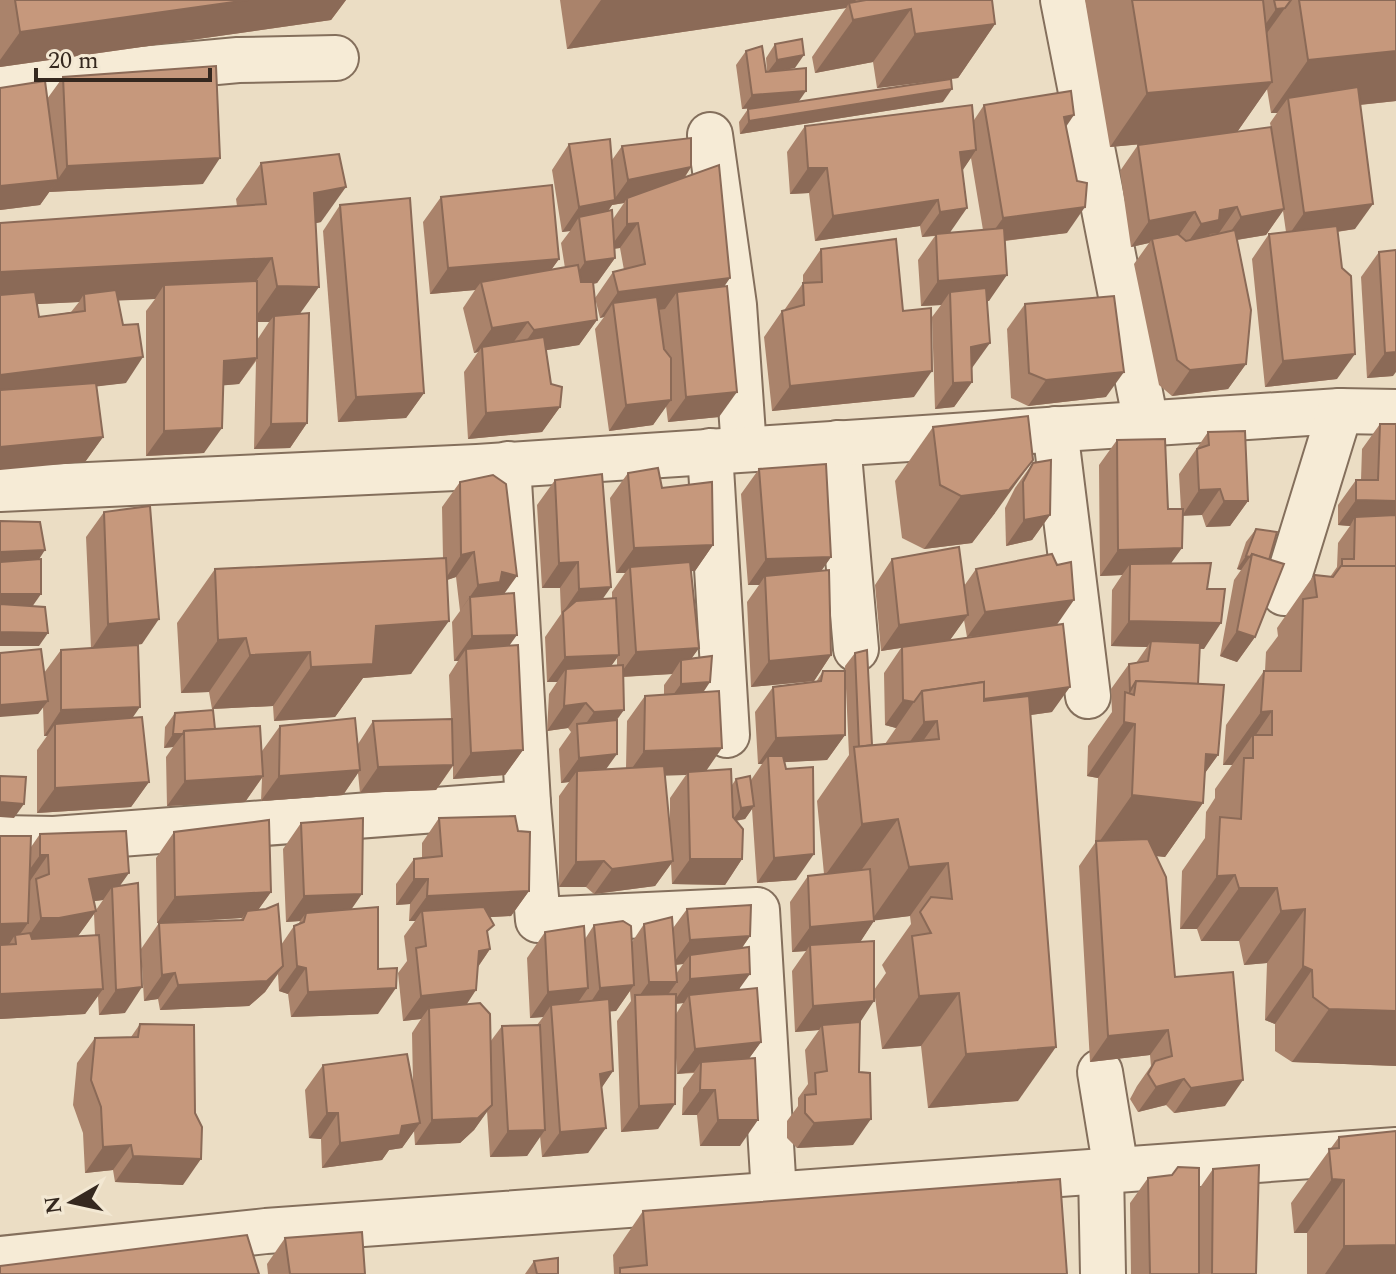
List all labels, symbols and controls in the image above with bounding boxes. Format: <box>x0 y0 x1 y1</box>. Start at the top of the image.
scale bar <box>36 32 210 82</box>
text: 20 m <box>48 43 99 79</box>
north arrow <box>32 1162 112 1242</box>
text: N <box>36 1193 71 1216</box>

